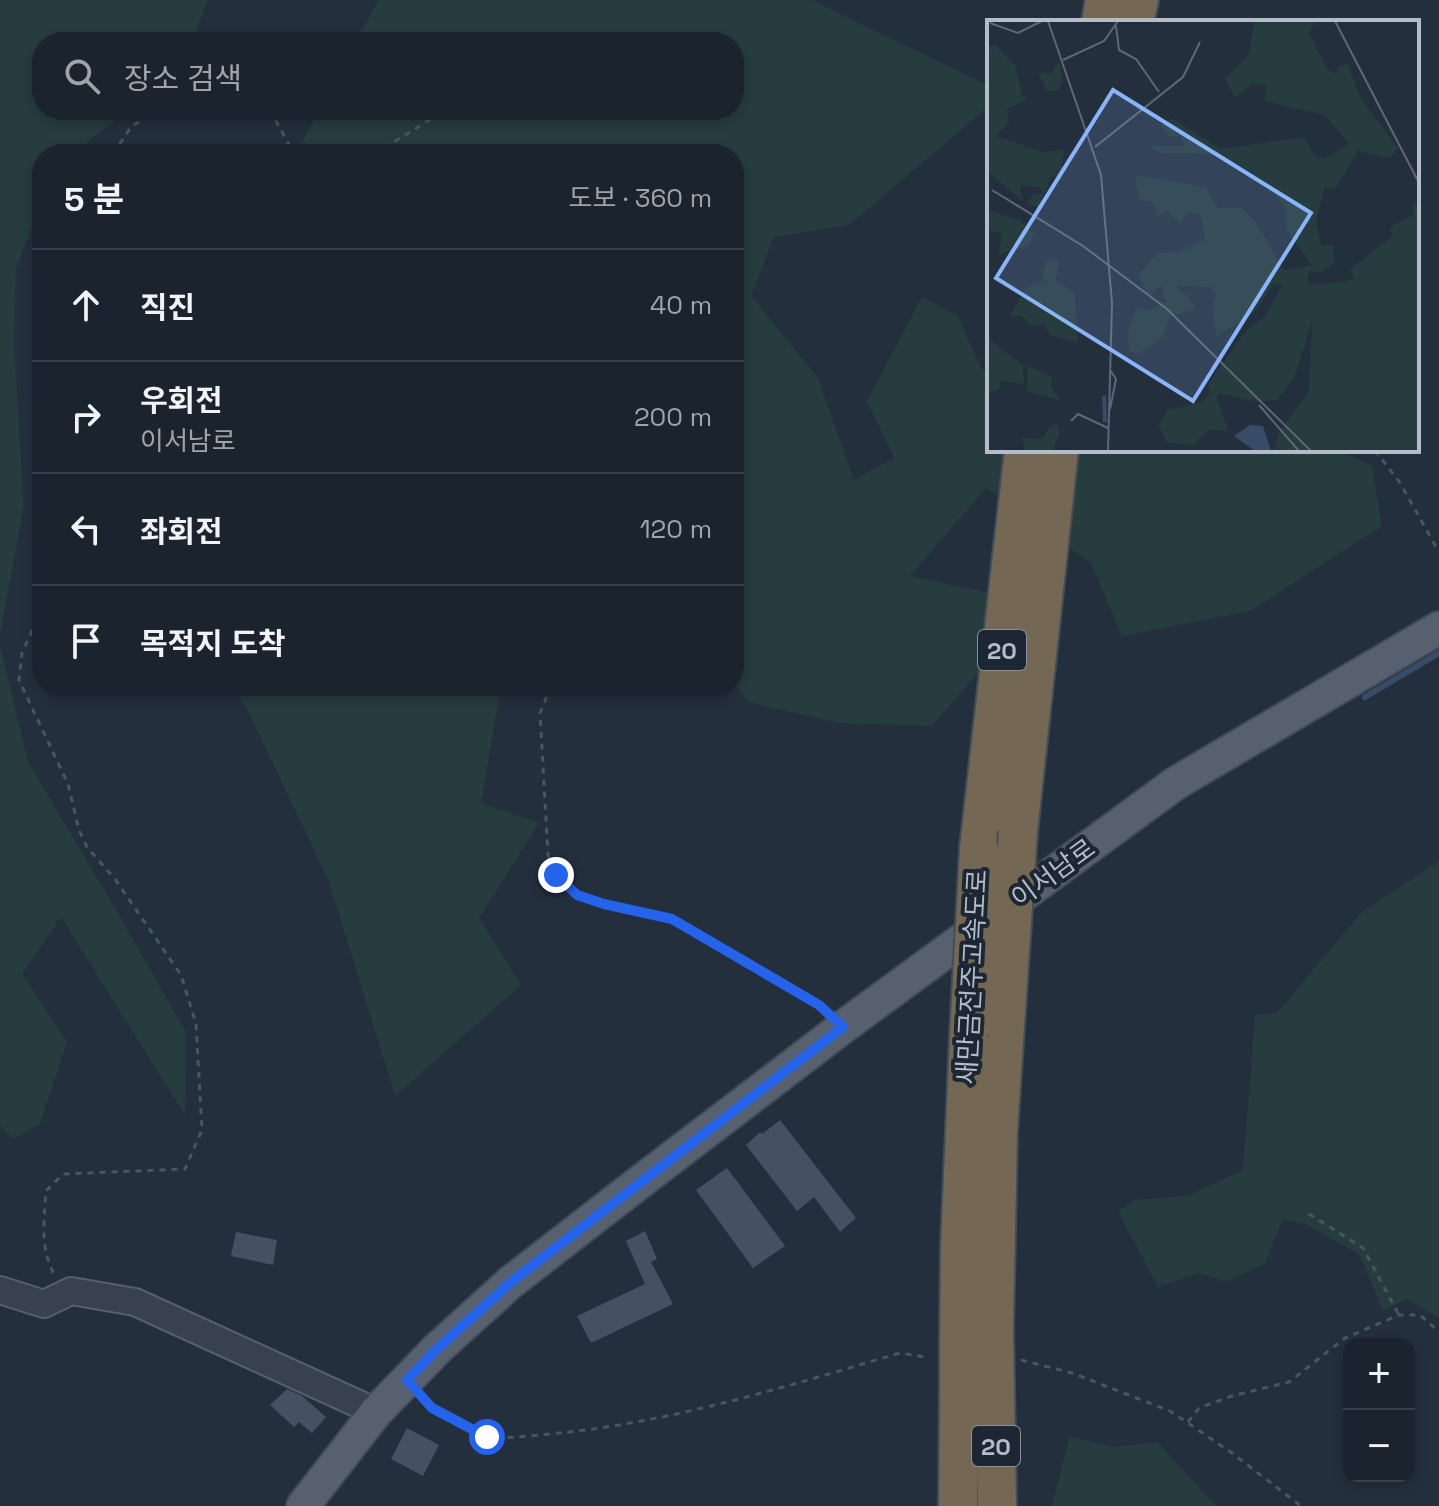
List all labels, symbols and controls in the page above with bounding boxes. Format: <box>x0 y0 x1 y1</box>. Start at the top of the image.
inset map <box>987 20 1419 452</box>
search box <box>32 32 744 120</box>
icon: search <box>60 54 104 98</box>
text: 장소 검색 <box>124 59 242 98</box>
text: 5 분 <box>64 178 124 221</box>
text: 도보 · 360 m <box>569 181 712 215</box>
icon: ahead <box>64 283 108 327</box>
text: 직진 <box>140 288 195 327</box>
text: 40 m <box>650 288 712 322</box>
text: 우회전 <box>140 381 223 420</box>
icon: right <box>64 395 108 439</box>
text: 200 m <box>634 400 712 434</box>
text: 이서남로 <box>140 424 236 458</box>
icon: left <box>64 507 108 551</box>
text: 좌회전 <box>140 512 223 551</box>
text: 120 m <box>640 512 712 546</box>
icon: arrive <box>64 619 108 663</box>
text: 목적지 도착 <box>140 624 286 663</box>
road number: 20 <box>978 630 1026 670</box>
street label: 이서남로 <box>1004 831 1102 915</box>
route end <box>538 857 574 893</box>
street label: 새만금전주고속도로 <box>949 869 995 1085</box>
map controls <box>1343 1338 1415 1482</box>
button: + <box>1343 1338 1415 1410</box>
button: − <box>1343 1410 1415 1482</box>
route start <box>469 1419 505 1455</box>
road number: 20 <box>972 1426 1020 1466</box>

